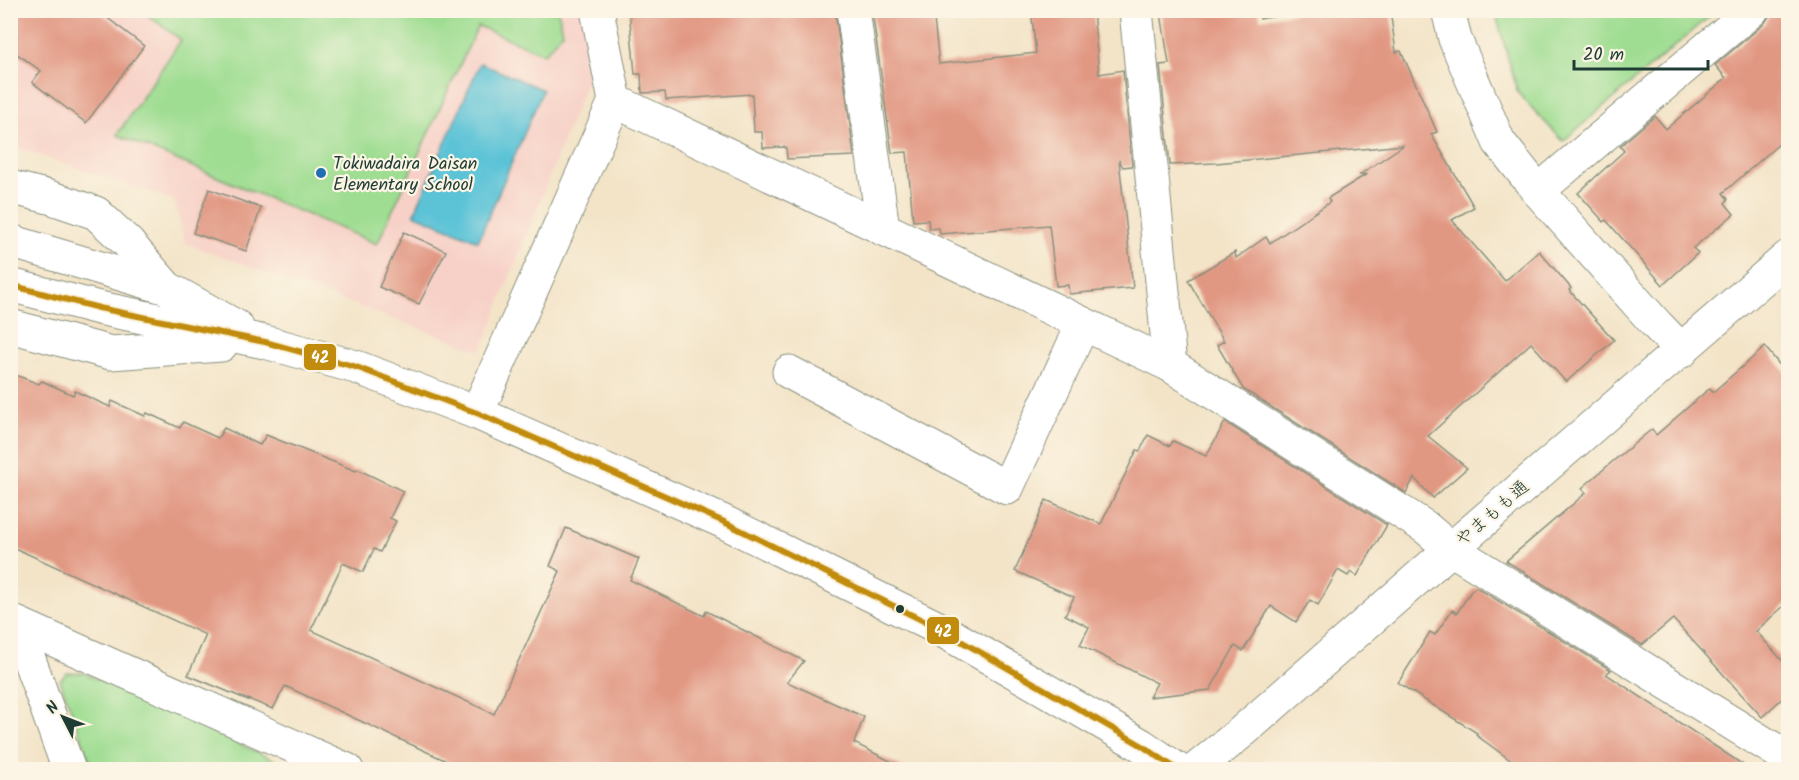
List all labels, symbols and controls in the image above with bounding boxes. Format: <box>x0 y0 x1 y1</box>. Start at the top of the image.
scale bar <box>1574 33 1708 71</box>
text: 20 m <box>1583 41 1624 70</box>
place label: Tokiwadaira Daisan Elementary School <box>333 150 477 200</box>
marker: Tokiwadaira Daisan Elementary School <box>314 166 328 180</box>
line badge: 42 <box>303 343 337 371</box>
text: 42 <box>311 346 329 371</box>
street label: やまもも通 <box>1450 474 1536 555</box>
unlabelled marker <box>894 603 906 615</box>
line badge: 42 <box>926 616 960 645</box>
text: 42 <box>934 620 952 645</box>
north arrow <box>33 687 93 747</box>
text: N <box>40 696 66 720</box>

